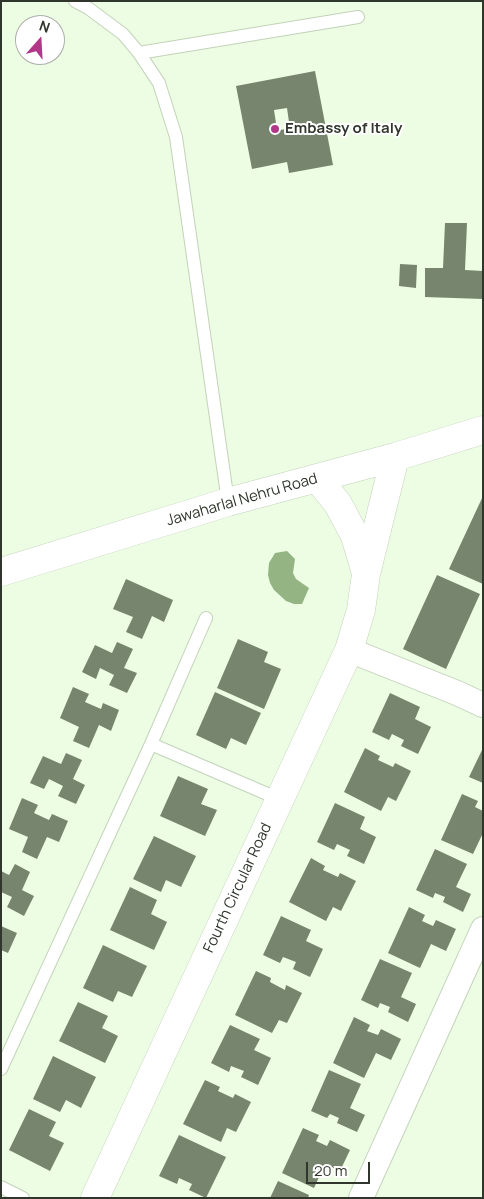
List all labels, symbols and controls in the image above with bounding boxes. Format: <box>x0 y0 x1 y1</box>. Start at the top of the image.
north arrow <box>15 15 65 65</box>
text: N <box>37 16 53 37</box>
place label: Embassy of Italy <box>285 120 402 138</box>
marker: Embassy of Italy <box>269 123 281 135</box>
street label: Jawaharlal Nehru Road <box>164 470 320 530</box>
street label: Fourth Circular Road <box>200 820 276 956</box>
scale bar <box>309 1152 373 1184</box>
text: 20 m <box>314 1160 347 1181</box>

